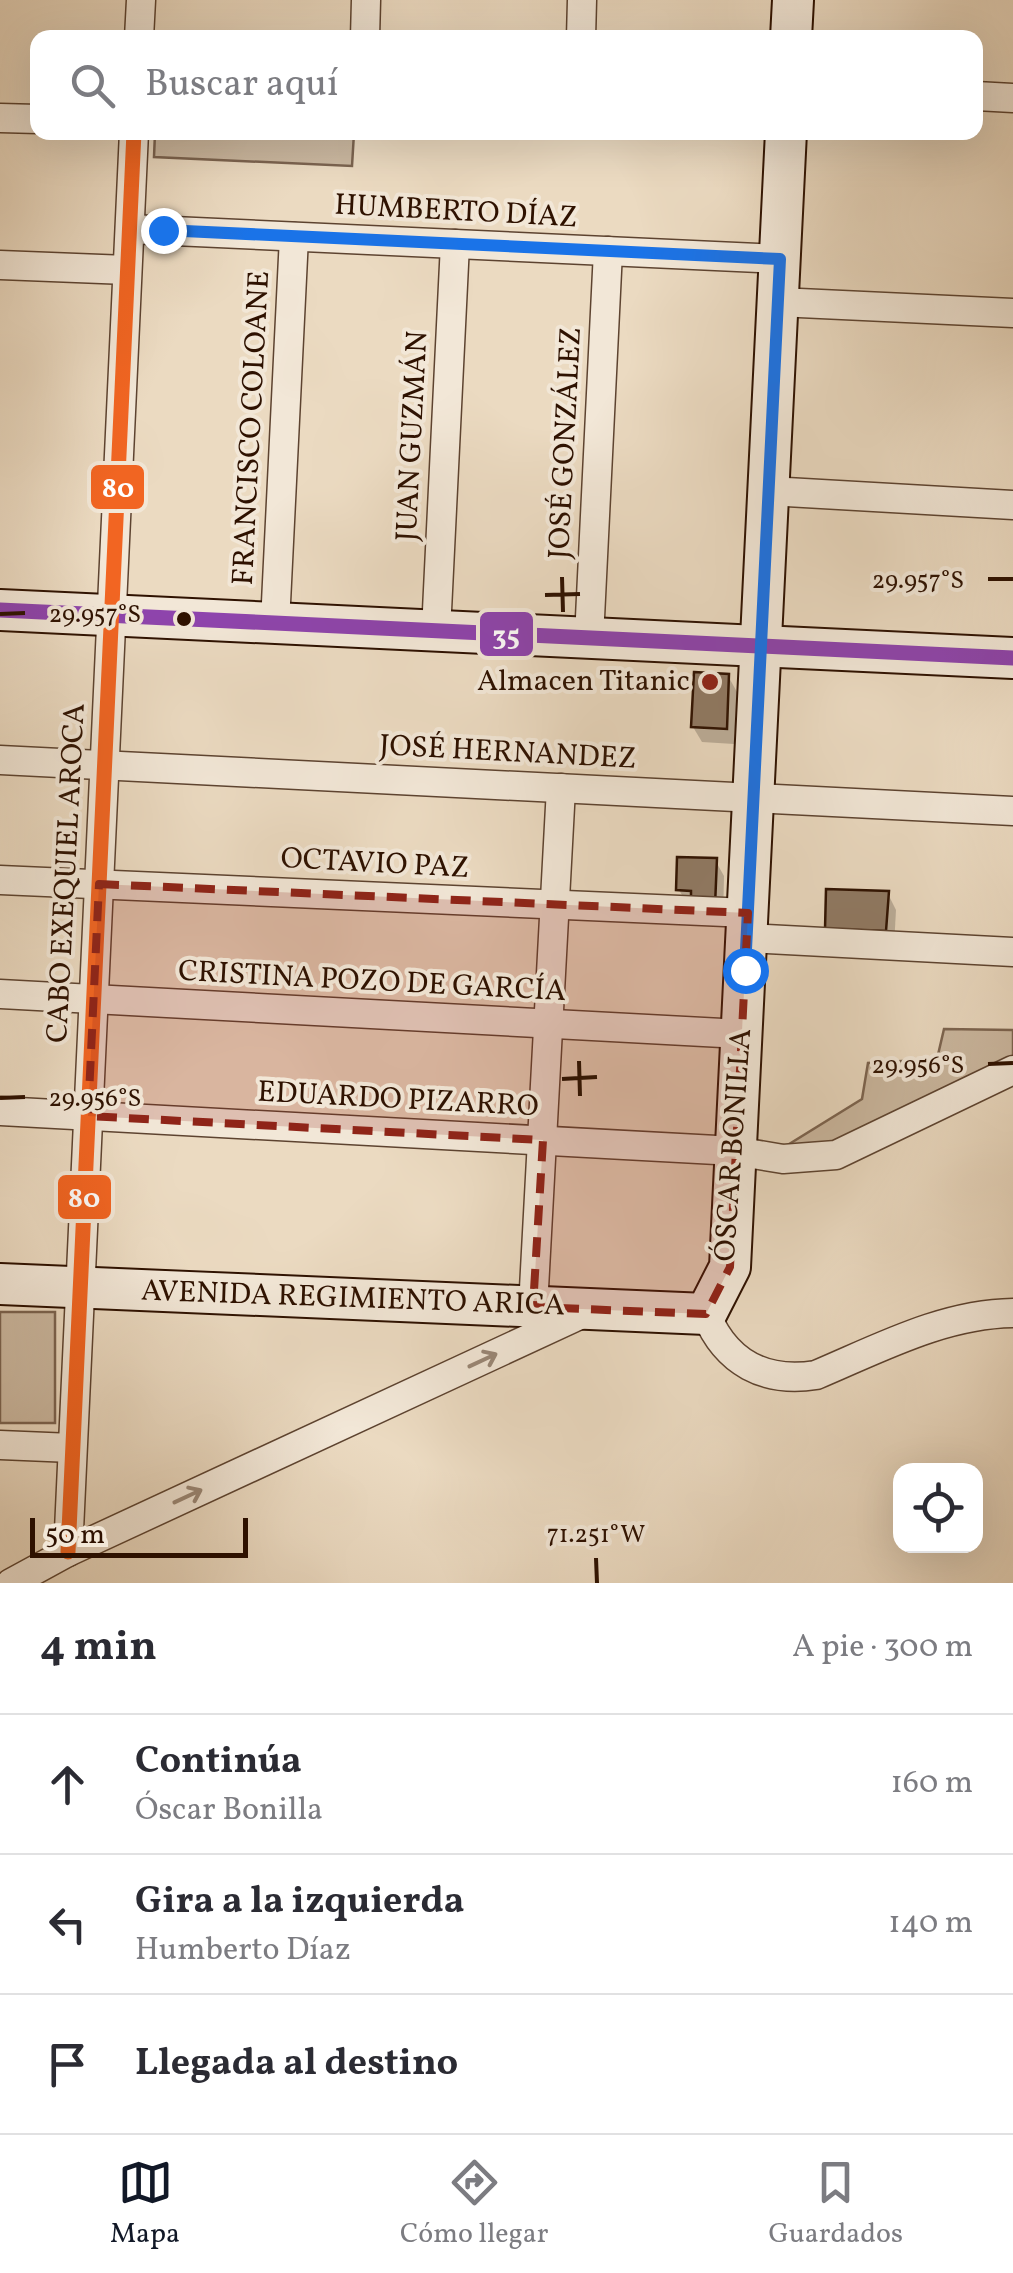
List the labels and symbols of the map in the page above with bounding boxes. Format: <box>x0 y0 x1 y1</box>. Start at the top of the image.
street label: HUMBERTO DÍAZ <box>333 185 579 239</box>
route end <box>141 208 187 254</box>
street label: FRANCISCO COLOANE <box>223 270 281 586</box>
street label: JOSÉ GONZÁLEZ <box>539 326 593 560</box>
street label: JUAN GUZMÁN <box>387 330 439 542</box>
line badge: 80 <box>89 463 146 511</box>
text: 80 <box>102 470 134 509</box>
text: 29.957°S <box>872 564 964 599</box>
text: 29.957°S <box>49 598 141 633</box>
unlabelled marker <box>174 609 194 629</box>
line badge: 35 <box>478 610 535 658</box>
text: 35 <box>492 617 520 656</box>
place label: Almacen Titanic <box>477 661 690 703</box>
marker: Almacen Titanic <box>699 671 721 693</box>
street label: CABO EXEQUIEL AROCA <box>37 702 97 1044</box>
street label: JOSÉ HERNANDEZ <box>378 725 638 781</box>
street label: OCTAVIO PAZ <box>280 838 470 890</box>
route start <box>723 948 769 994</box>
street label: CRISTINA POZO DE GARCÍA <box>177 951 567 1013</box>
street label: ÓSCAR BONILLA <box>705 1027 763 1263</box>
text: 29.956°S <box>872 1049 964 1084</box>
street label: EDUARDO PIZARRO <box>256 1072 540 1128</box>
text: 29.956°S <box>49 1082 141 1117</box>
line badge: 80 <box>56 1173 113 1221</box>
text: 80 <box>68 1180 100 1219</box>
street label: AVENIDA REGIMIENTO ARICA <box>140 1271 566 1327</box>
one-way arrow <box>467 1349 497 1368</box>
one-way arrow <box>172 1486 203 1504</box>
scale bar <box>30 1513 248 1558</box>
text: 71.251°W <box>547 1518 645 1553</box>

